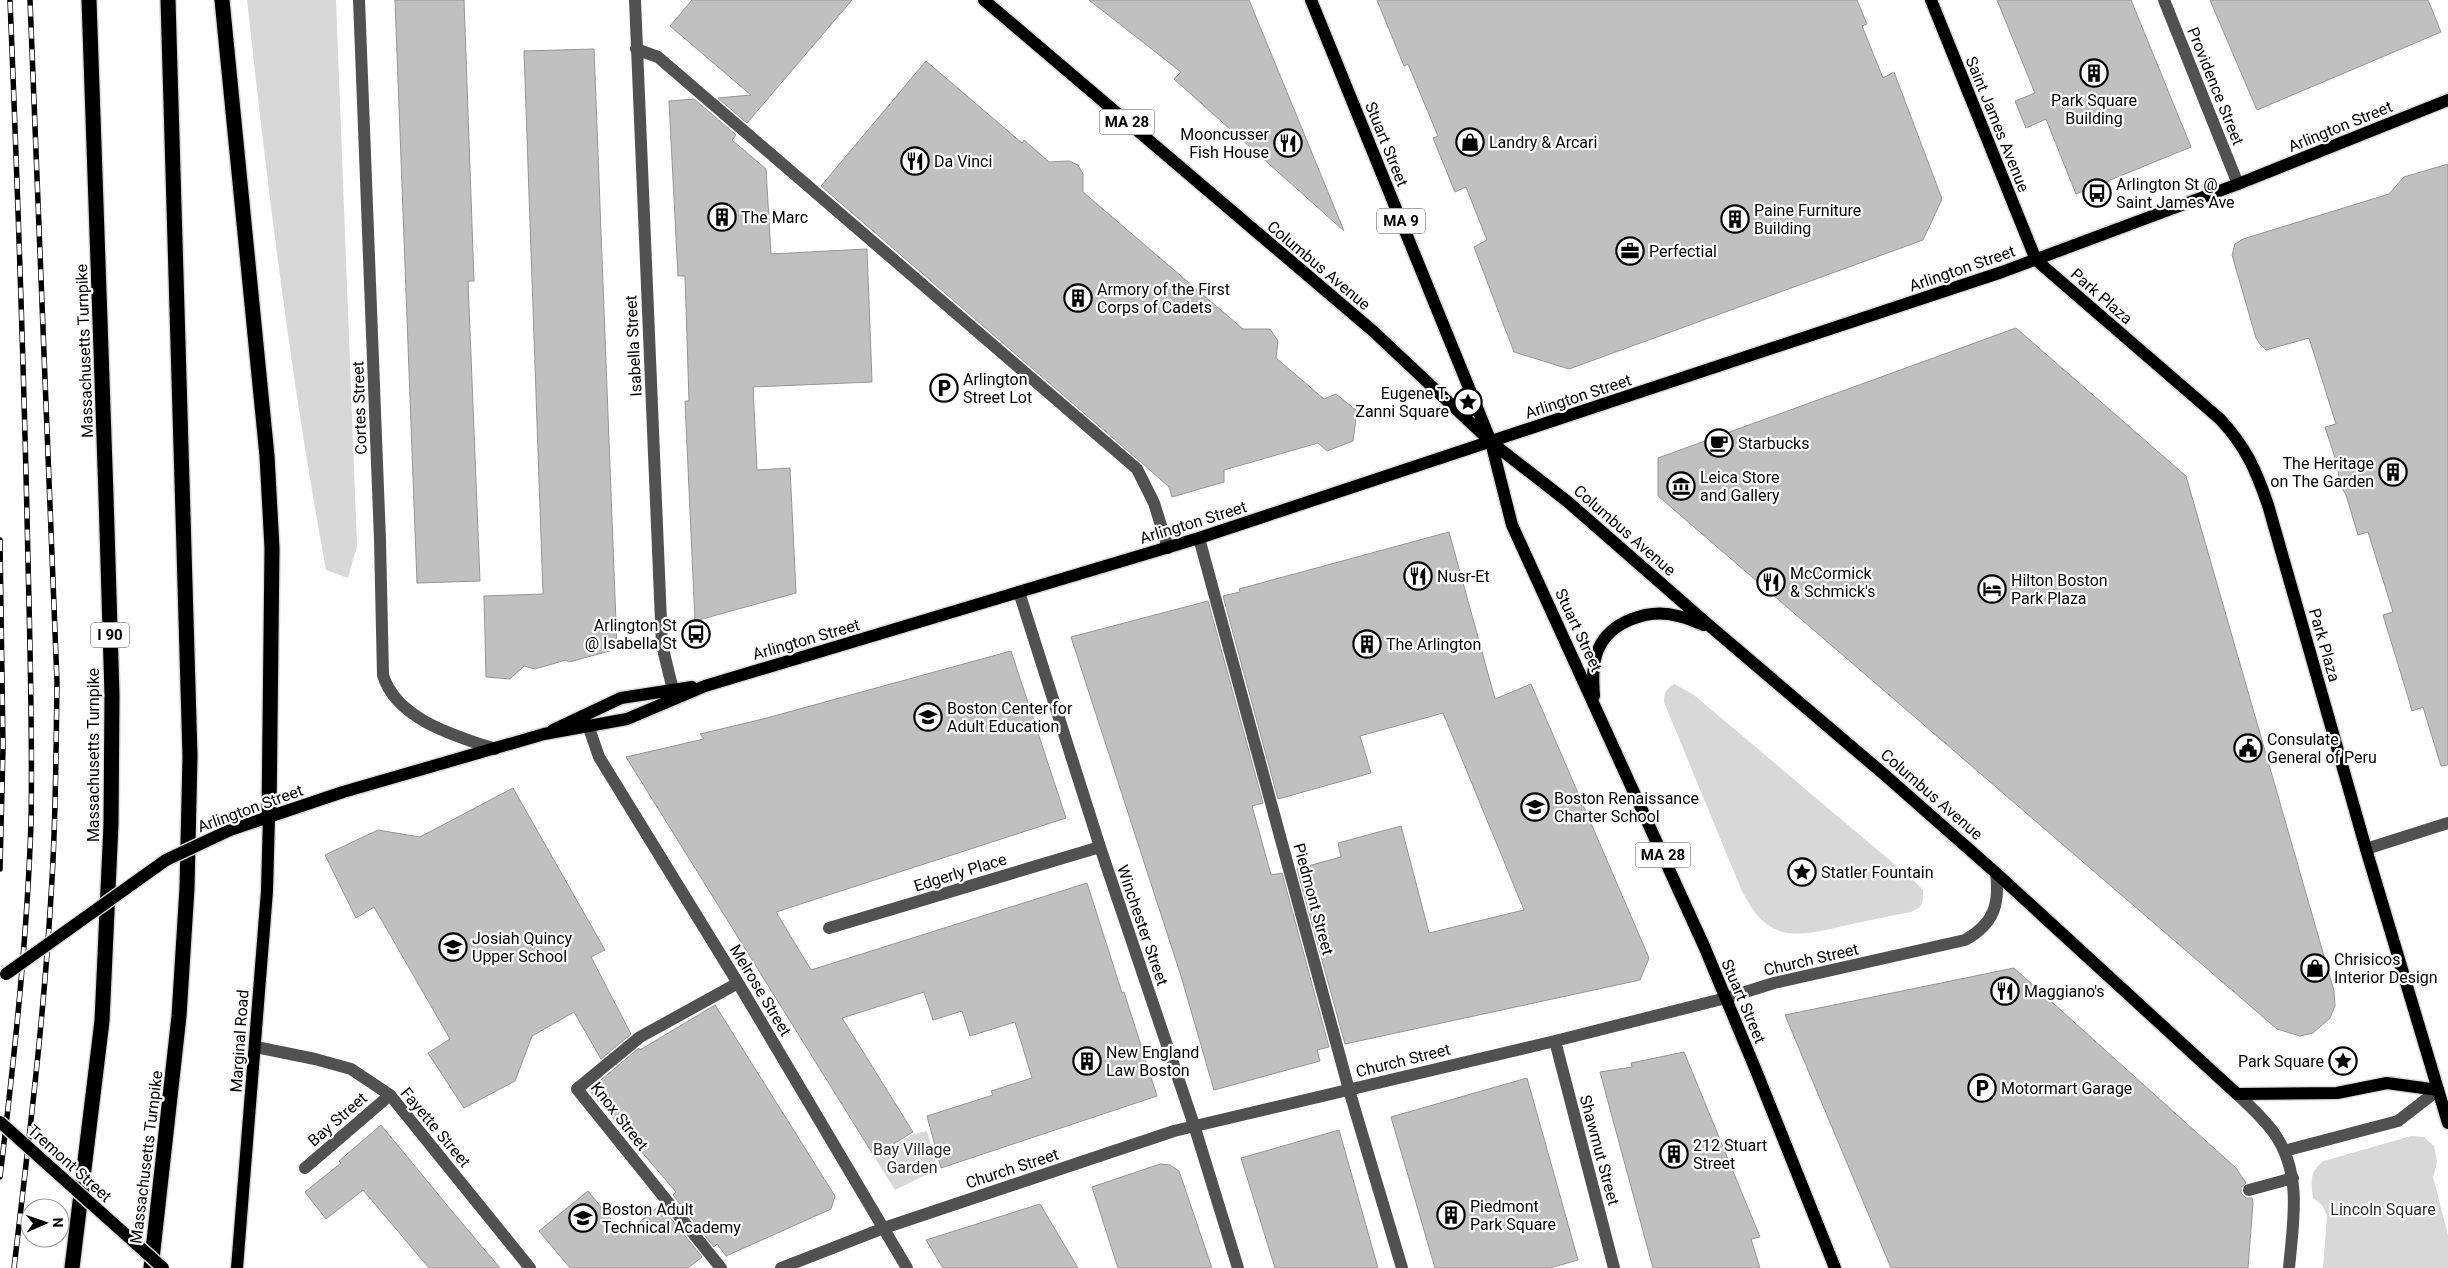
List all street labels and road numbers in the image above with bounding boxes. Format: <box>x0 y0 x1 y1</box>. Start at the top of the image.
street label: Providence Street <box>2183 24 2248 148</box>
street label: Saint James Avenue <box>1962 54 2033 195</box>
street label: Arlington Street <box>2285 97 2395 156</box>
street label: Stuart Street <box>1361 99 1412 189</box>
road number: MA 28 <box>1100 110 1154 134</box>
road number: MA 9 <box>1377 208 1425 234</box>
street label: Columbus Avenue <box>1263 217 1374 314</box>
street label: Arlington Street <box>1907 241 2018 295</box>
street label: Massachusetts Turnpike <box>72 264 97 438</box>
street label: Park Plaza <box>2067 264 2136 328</box>
street label: Isabella Street <box>621 295 646 397</box>
street label: Cortes Street <box>348 361 371 455</box>
street label: Arlington Street <box>1523 370 1634 423</box>
street label: Columbus Avenue <box>1570 481 1679 580</box>
street label: Arlington Street <box>1137 497 1249 548</box>
street label: Stuart Street <box>1551 586 1606 675</box>
street label: Park Plaza <box>2305 606 2344 684</box>
street label: Arlington Street <box>750 615 862 664</box>
road number: I 90 <box>91 622 129 648</box>
street label: Massachusetts Turnpike <box>84 668 103 842</box>
street label: Columbus Avenue <box>1877 745 1986 844</box>
street label: Arlington Street <box>195 781 305 836</box>
street label: Piedmont Street <box>1289 841 1338 957</box>
road number: MA 28 <box>1636 842 1690 868</box>
street label: Edgerly Place <box>912 849 1009 896</box>
street label: Winchester Street <box>1113 862 1172 988</box>
street label: Church Street <box>1762 939 1860 980</box>
street label: Melrose Street <box>726 941 795 1040</box>
street label: Stuart Street <box>1717 956 1770 1046</box>
street label: Marginal Road <box>226 989 253 1093</box>
street label: Church Street <box>1354 1040 1452 1081</box>
street label: Massachusetts Turnpike <box>126 1069 167 1245</box>
street label: Knox Street <box>587 1078 652 1154</box>
street label: Fayette Street <box>397 1084 474 1171</box>
street label: Bay Street <box>304 1088 371 1150</box>
street label: Shawmut Street <box>1576 1093 1623 1207</box>
street label: Tremont Street <box>24 1121 115 1206</box>
street label: Church Street <box>963 1145 1061 1192</box>

